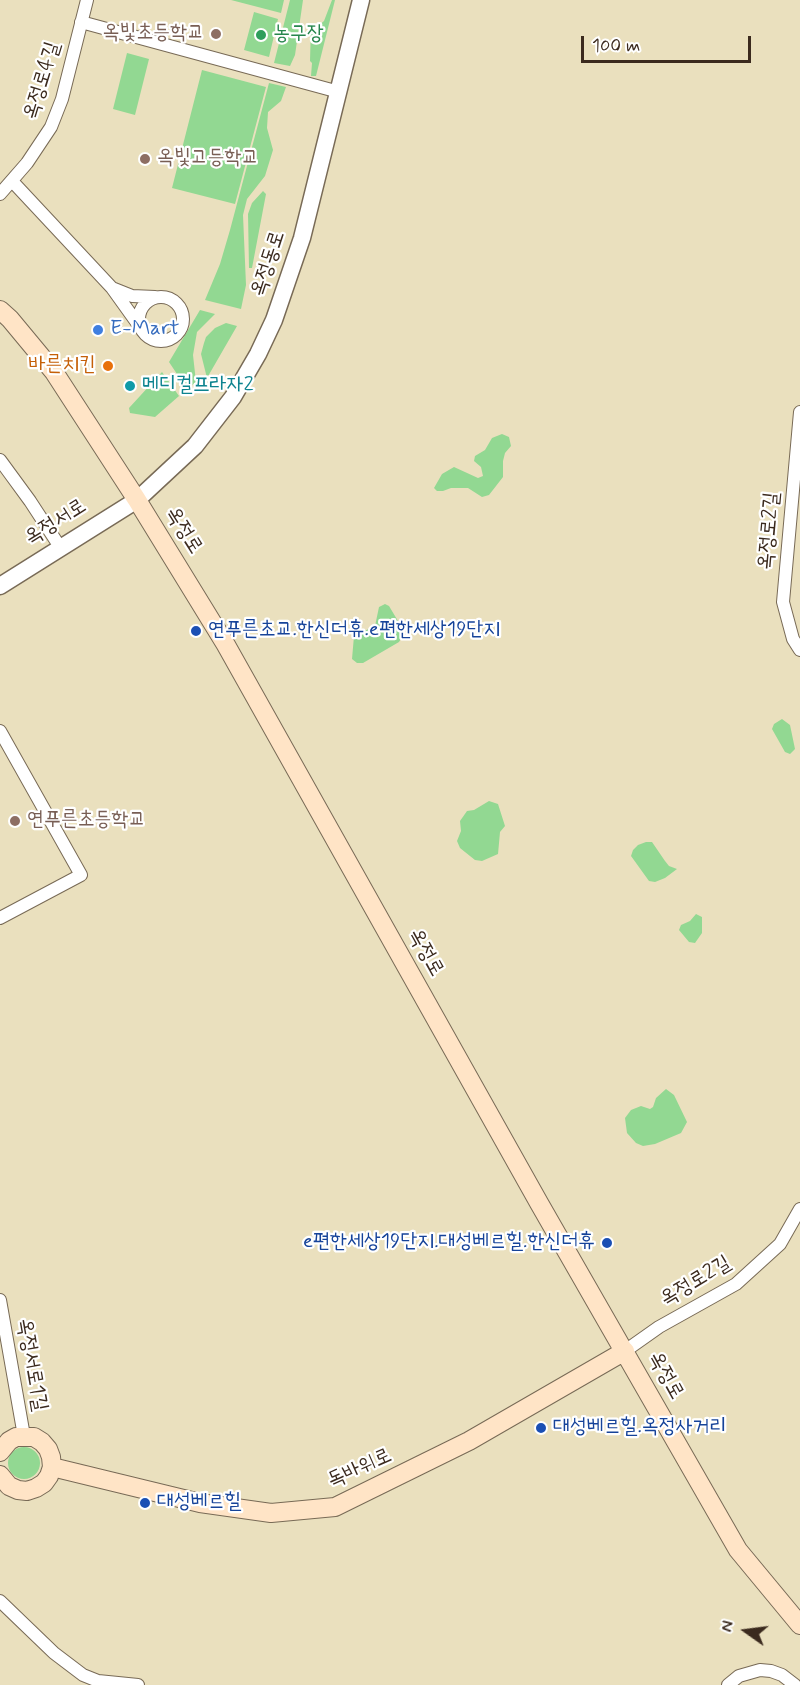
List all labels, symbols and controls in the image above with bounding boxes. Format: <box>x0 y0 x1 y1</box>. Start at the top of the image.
place label: 옥빛초등학교 <box>103 21 204 47</box>
place label: 농구장 <box>273 22 324 48</box>
scale bar <box>584 24 754 62</box>
marker: 옥빛초등학교 <box>209 27 223 41</box>
marker: 농구장 <box>254 28 268 42</box>
text: 100 m <box>592 34 640 58</box>
street label: 옥정로4길 <box>19 39 67 123</box>
place label: 옥빛고등학교 <box>157 146 258 172</box>
marker: 옥빛고등학교 <box>138 152 152 166</box>
street label: 옥정동로 <box>247 228 291 300</box>
place label: E-Mart <box>110 317 179 343</box>
marker: E-Mart <box>91 323 105 337</box>
place label: 바른치킨 <box>28 353 96 379</box>
marker: 바른치킨 <box>101 359 115 373</box>
place label: 메디컬프라자2 <box>142 373 254 399</box>
marker: 메디컬프라자2 <box>123 379 137 393</box>
street label: 옥정로2길 <box>754 491 786 571</box>
street label: 옥정서로 <box>21 494 91 552</box>
street label: 옥정로 <box>159 503 207 559</box>
place label: 연푸른초교.한신더휴.e편한세상19단지 <box>208 618 500 644</box>
marker: 연푸른초교.한신더휴.e편한세상19단지 <box>189 624 203 638</box>
place label: 연푸른초등학교 <box>27 808 145 834</box>
marker: 연푸른초등학교 <box>8 814 22 828</box>
street label: 옥정로 <box>402 925 448 981</box>
place label: e편한세상19단지.대성베르힐.한신더휴 <box>303 1230 595 1256</box>
marker: e편한세상19단지.대성베르힐.한신더휴 <box>600 1236 614 1250</box>
street label: 옥정로2길 <box>656 1251 736 1313</box>
street label: 옥정서로1길 <box>10 1317 52 1413</box>
street label: 옥정로 <box>642 1348 688 1404</box>
place label: 대성베르힐.옥정사거리 <box>553 1415 726 1441</box>
marker: 대성베르힐.옥정사거리 <box>534 1421 548 1435</box>
street label: 독바위로 <box>324 1444 396 1494</box>
place label: 대성베르힐 <box>157 1490 241 1516</box>
marker: 대성베르힐 <box>138 1496 152 1510</box>
north arrow <box>716 1601 776 1661</box>
text: N <box>717 1619 740 1634</box>

